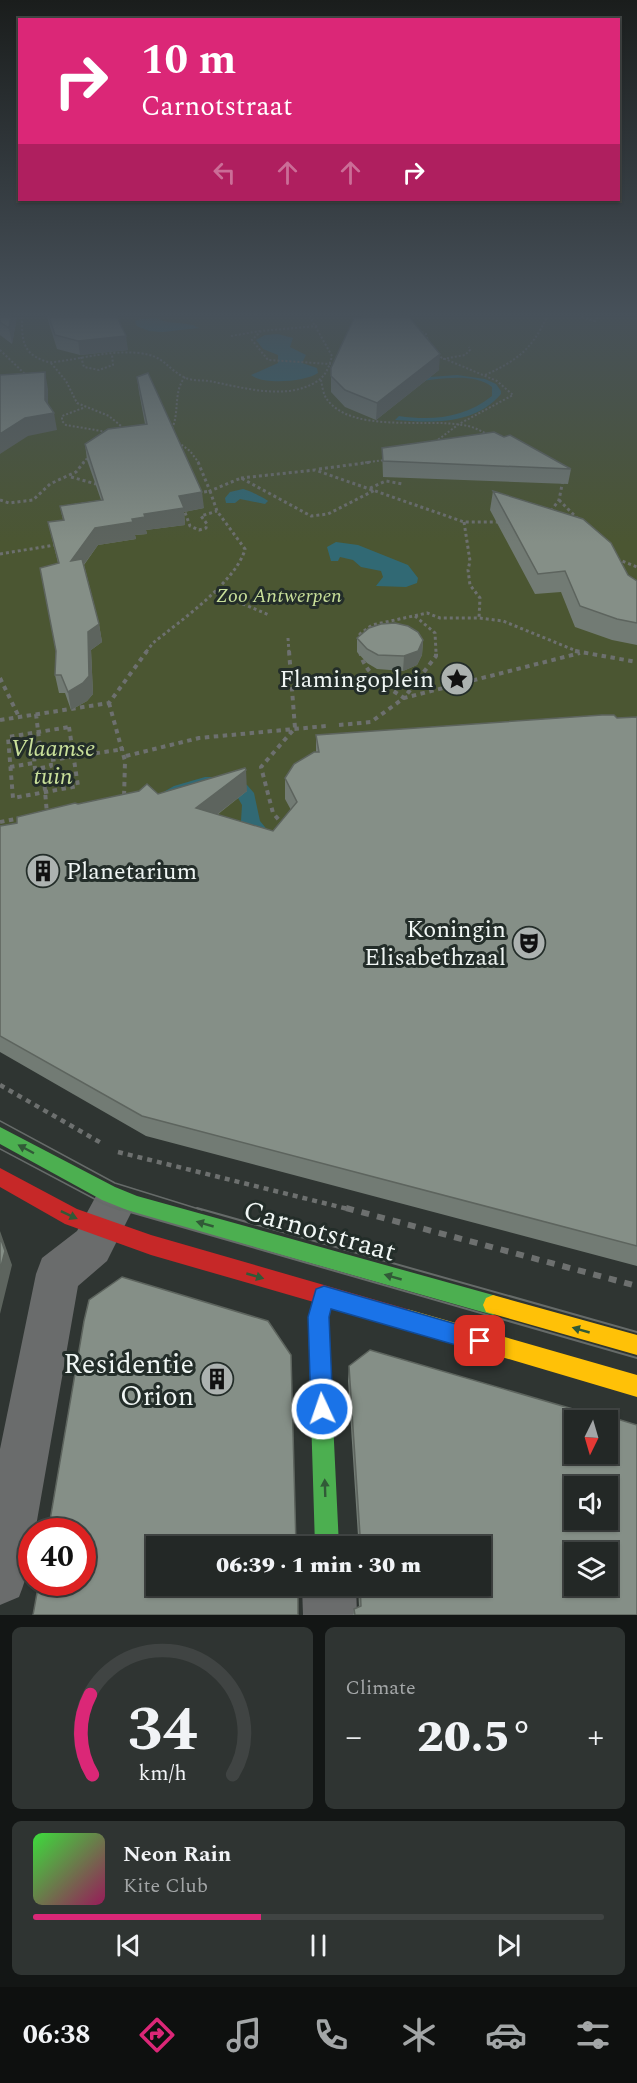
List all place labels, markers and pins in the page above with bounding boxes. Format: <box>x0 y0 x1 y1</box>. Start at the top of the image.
place icon: Flamingoplein <box>439 661 475 697</box>
place label: Flamingoplein <box>279 662 434 698</box>
building icon: Planetarium <box>25 853 61 889</box>
place label: Planetarium <box>66 854 197 890</box>
place label: Koningin Elisabethzaal <box>364 912 506 976</box>
theatre icon: Koningin Elisabethzaal <box>511 925 547 961</box>
pin <box>454 1315 505 1366</box>
place label: Residentie Orion <box>63 1343 194 1418</box>
building icon: Residentie Orion <box>199 1361 235 1397</box>

